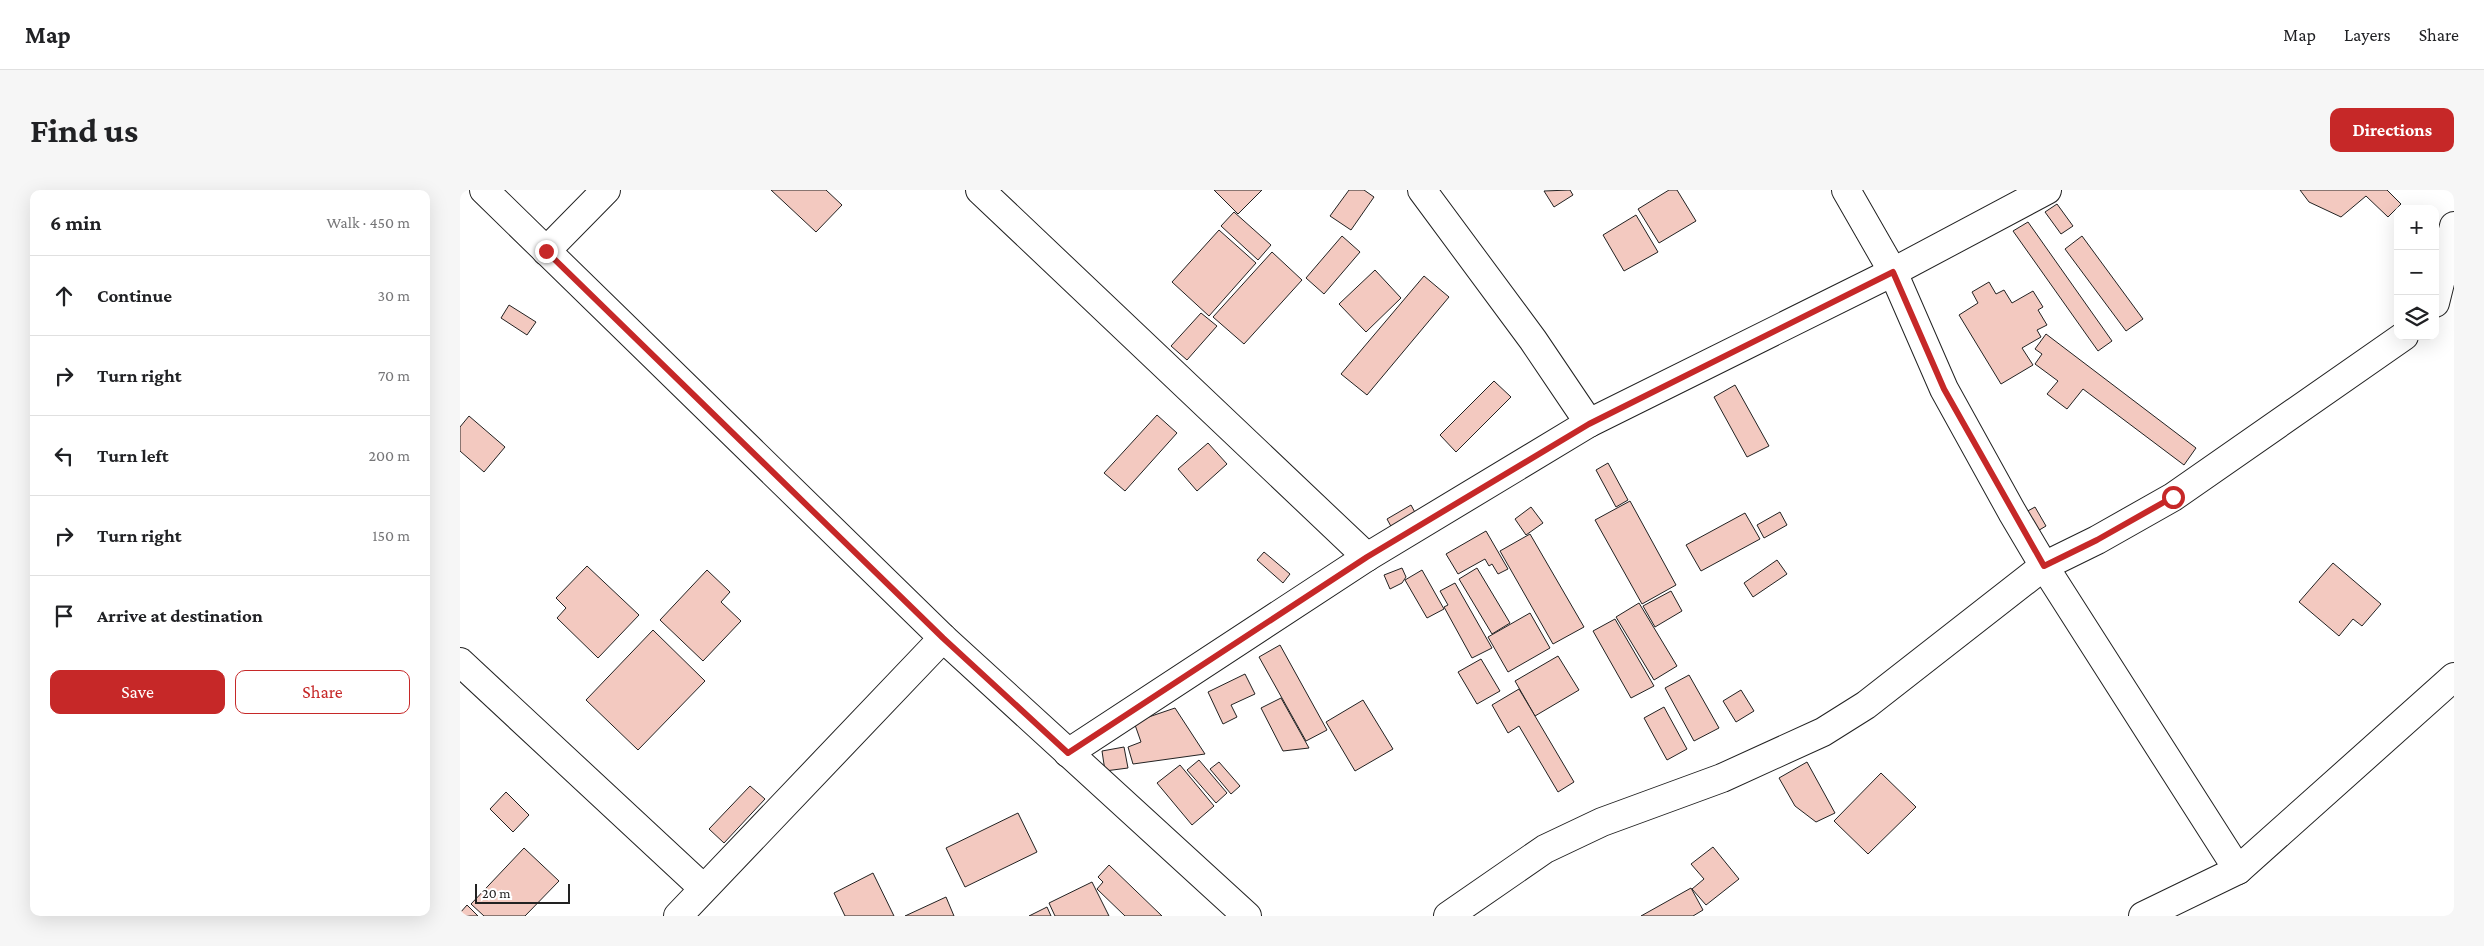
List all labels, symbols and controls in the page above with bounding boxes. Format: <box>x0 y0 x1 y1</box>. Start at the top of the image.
text: Map <box>25 21 71 48</box>
text: Map <box>2283 25 2316 45</box>
text: Layers <box>2344 25 2391 45</box>
text: Share <box>2419 25 2459 45</box>
button: Directions <box>2330 108 2454 152</box>
text: Find us <box>30 111 138 150</box>
map controls <box>2394 205 2439 340</box>
button: + <box>2394 205 2439 250</box>
text: 6 min <box>50 211 101 235</box>
text: Walk · 450 m <box>326 214 410 231</box>
route end <box>535 240 558 263</box>
button: − <box>2394 250 2439 295</box>
icon: ahead <box>50 282 78 310</box>
text: Continue <box>97 285 172 306</box>
text: 30 m <box>378 287 410 304</box>
button: layers <box>2394 295 2439 340</box>
icon: right <box>50 362 78 390</box>
text: Turn right <box>97 365 182 386</box>
text: 70 m <box>378 367 410 384</box>
icon: left <box>50 442 78 470</box>
text: Turn left <box>97 445 169 466</box>
text: 200 m <box>368 447 410 464</box>
route start <box>2162 486 2185 509</box>
icon: right <box>50 522 78 550</box>
text: Turn right <box>97 525 182 546</box>
text: 150 m <box>372 527 410 544</box>
icon: arrive <box>50 602 78 630</box>
text: Arrive at destination <box>97 605 263 626</box>
button: Save <box>50 670 225 714</box>
button: Share <box>235 670 410 714</box>
scale bar <box>475 881 570 904</box>
text: 20 m <box>482 885 510 901</box>

